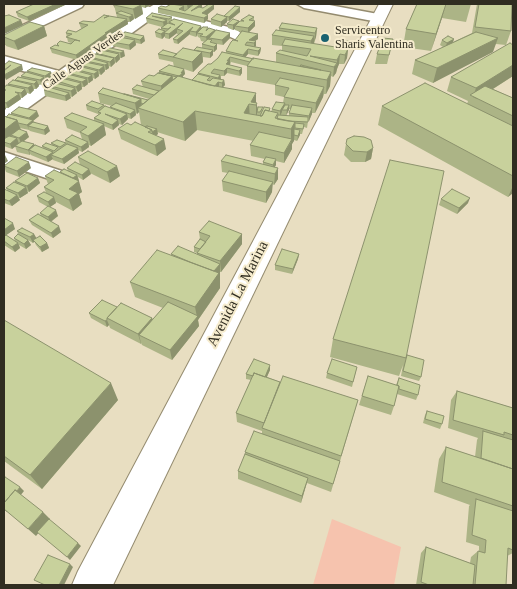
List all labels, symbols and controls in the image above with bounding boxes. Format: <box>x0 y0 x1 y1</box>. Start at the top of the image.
place label: Servicentro Sharis Valentina <box>335 24 413 52</box>
street label: Calle Aguas Verdes <box>40 27 126 93</box>
marker: Servicentro Sharis Valentina <box>319 32 331 44</box>
street label: Avenida La Marina <box>204 238 272 350</box>

